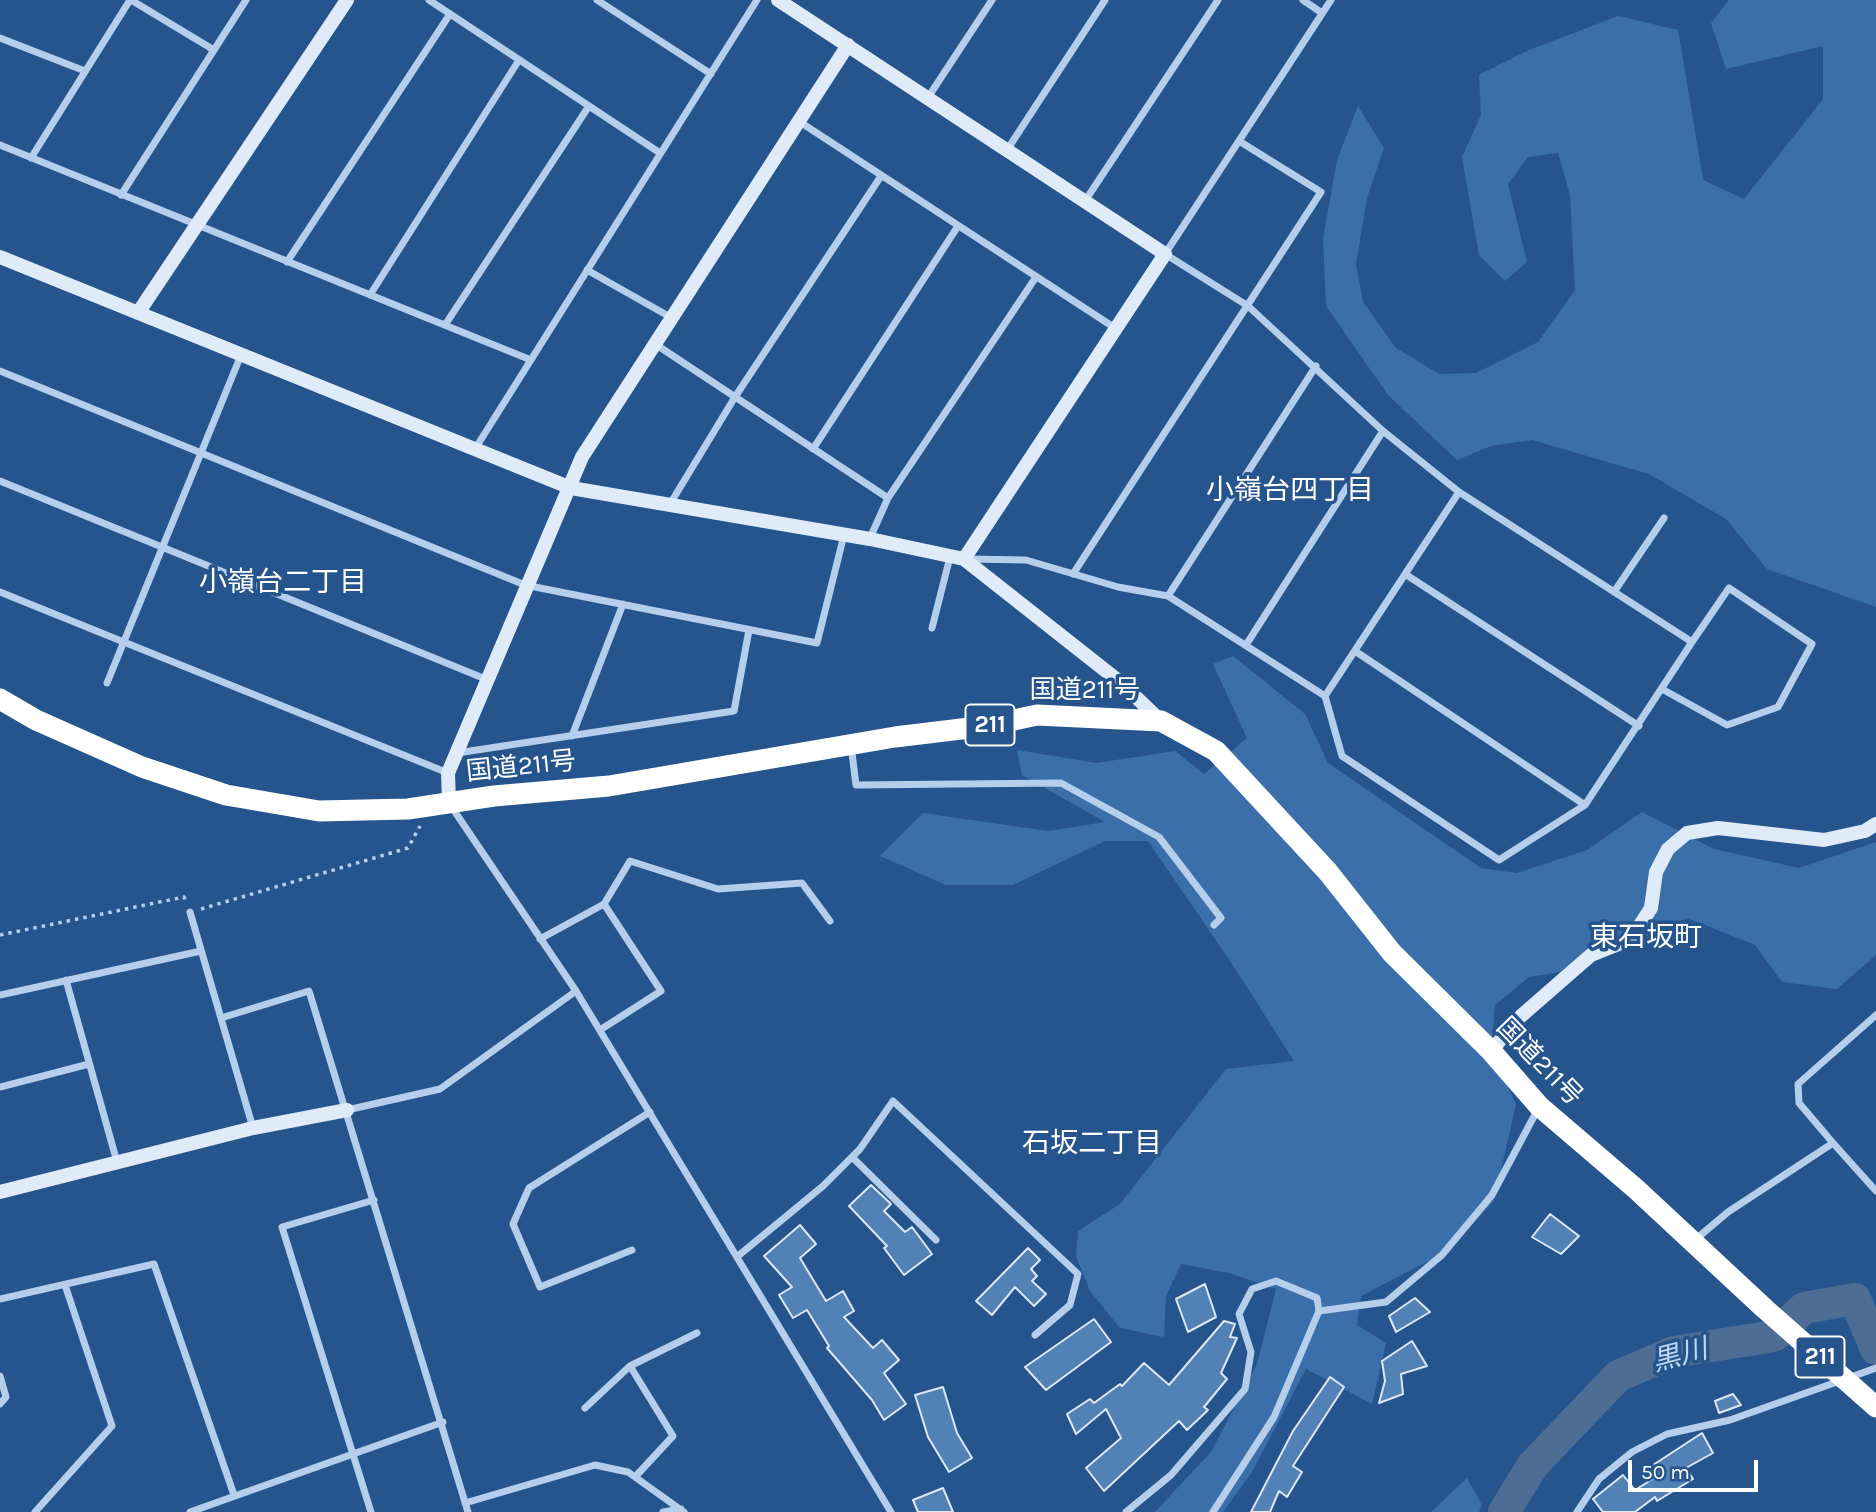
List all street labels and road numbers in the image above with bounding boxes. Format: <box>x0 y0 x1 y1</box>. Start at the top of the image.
street label: 国道211号 <box>1030 675 1140 707</box>
road number: 211 <box>965 704 1014 746</box>
street label: 国道211号 <box>465 746 577 788</box>
street label: 国道211号 <box>1489 1012 1589 1112</box>
road number: 211 <box>1796 1336 1844 1378</box>

